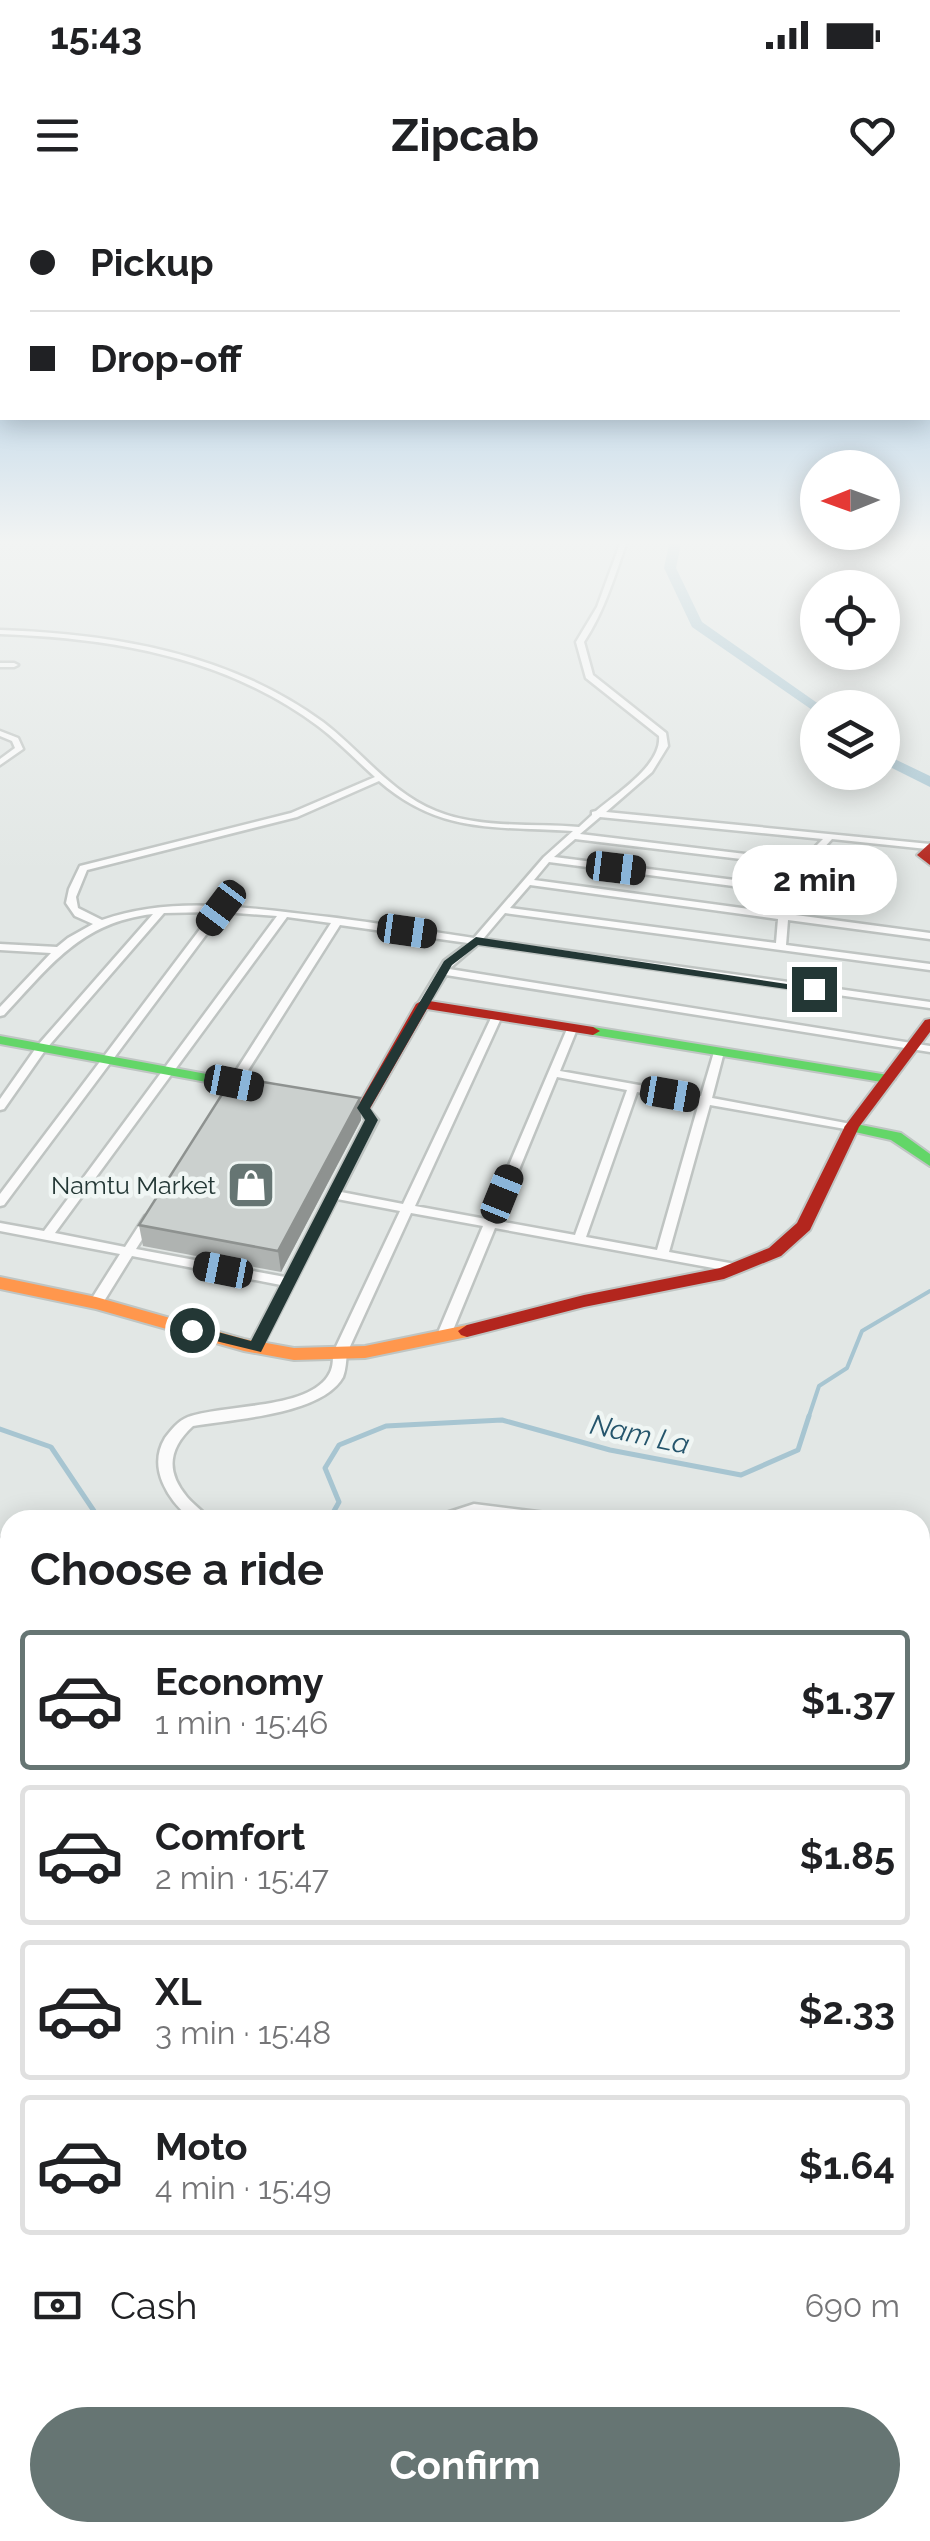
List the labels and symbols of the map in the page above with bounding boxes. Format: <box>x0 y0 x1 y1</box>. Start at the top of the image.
north arrow <box>800 450 900 550</box>
callout: 2 min <box>732 844 896 914</box>
car <box>584 849 648 887</box>
car <box>191 875 251 941</box>
car <box>375 912 439 950</box>
route end <box>792 967 837 1012</box>
car <box>202 1063 266 1103</box>
car <box>638 1074 702 1114</box>
shop icon: Namtu Market <box>225 1159 277 1211</box>
car <box>477 1161 527 1227</box>
place label: Namtu Market <box>51 1170 217 1200</box>
car <box>191 1250 255 1290</box>
route start <box>170 1308 215 1353</box>
water label: Nam La <box>587 1408 692 1461</box>

